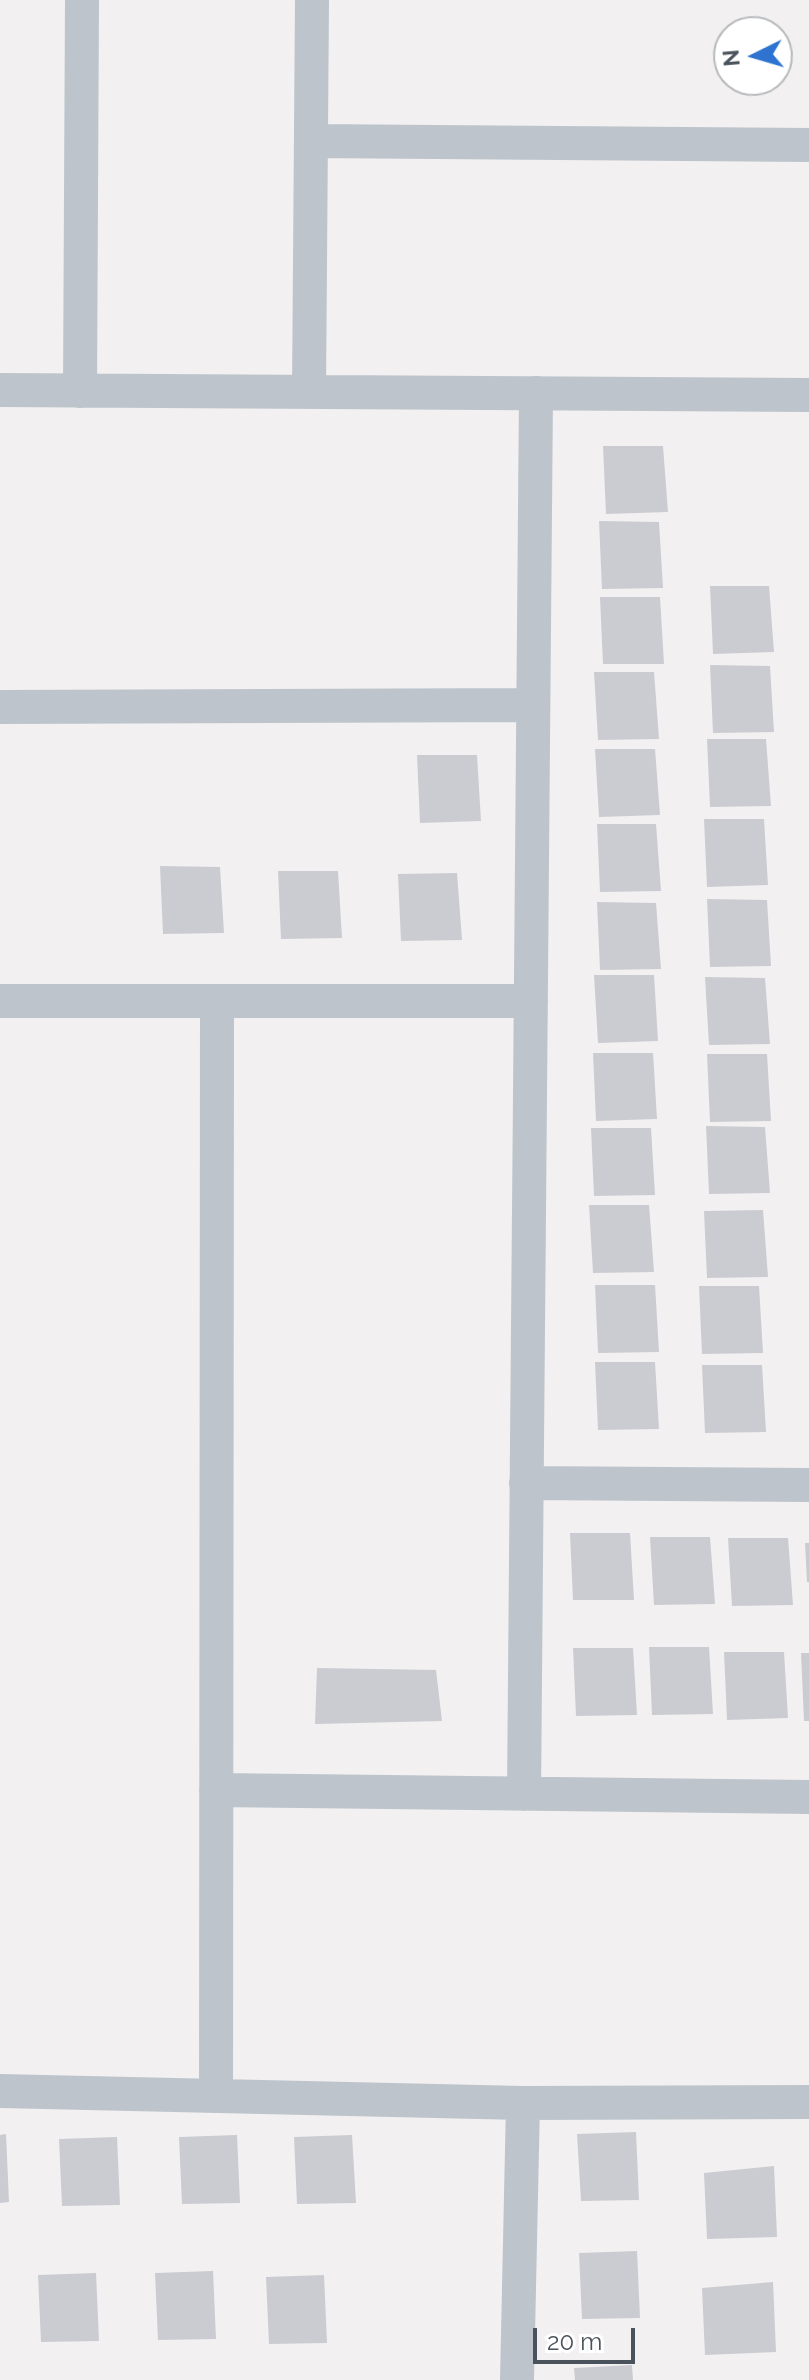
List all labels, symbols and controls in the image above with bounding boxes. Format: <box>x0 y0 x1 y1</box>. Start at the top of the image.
north arrow <box>713 16 793 96</box>
text: N <box>717 48 745 67</box>
scale bar <box>537 2312 639 2362</box>
text: 20 m <box>547 2327 602 2356</box>

